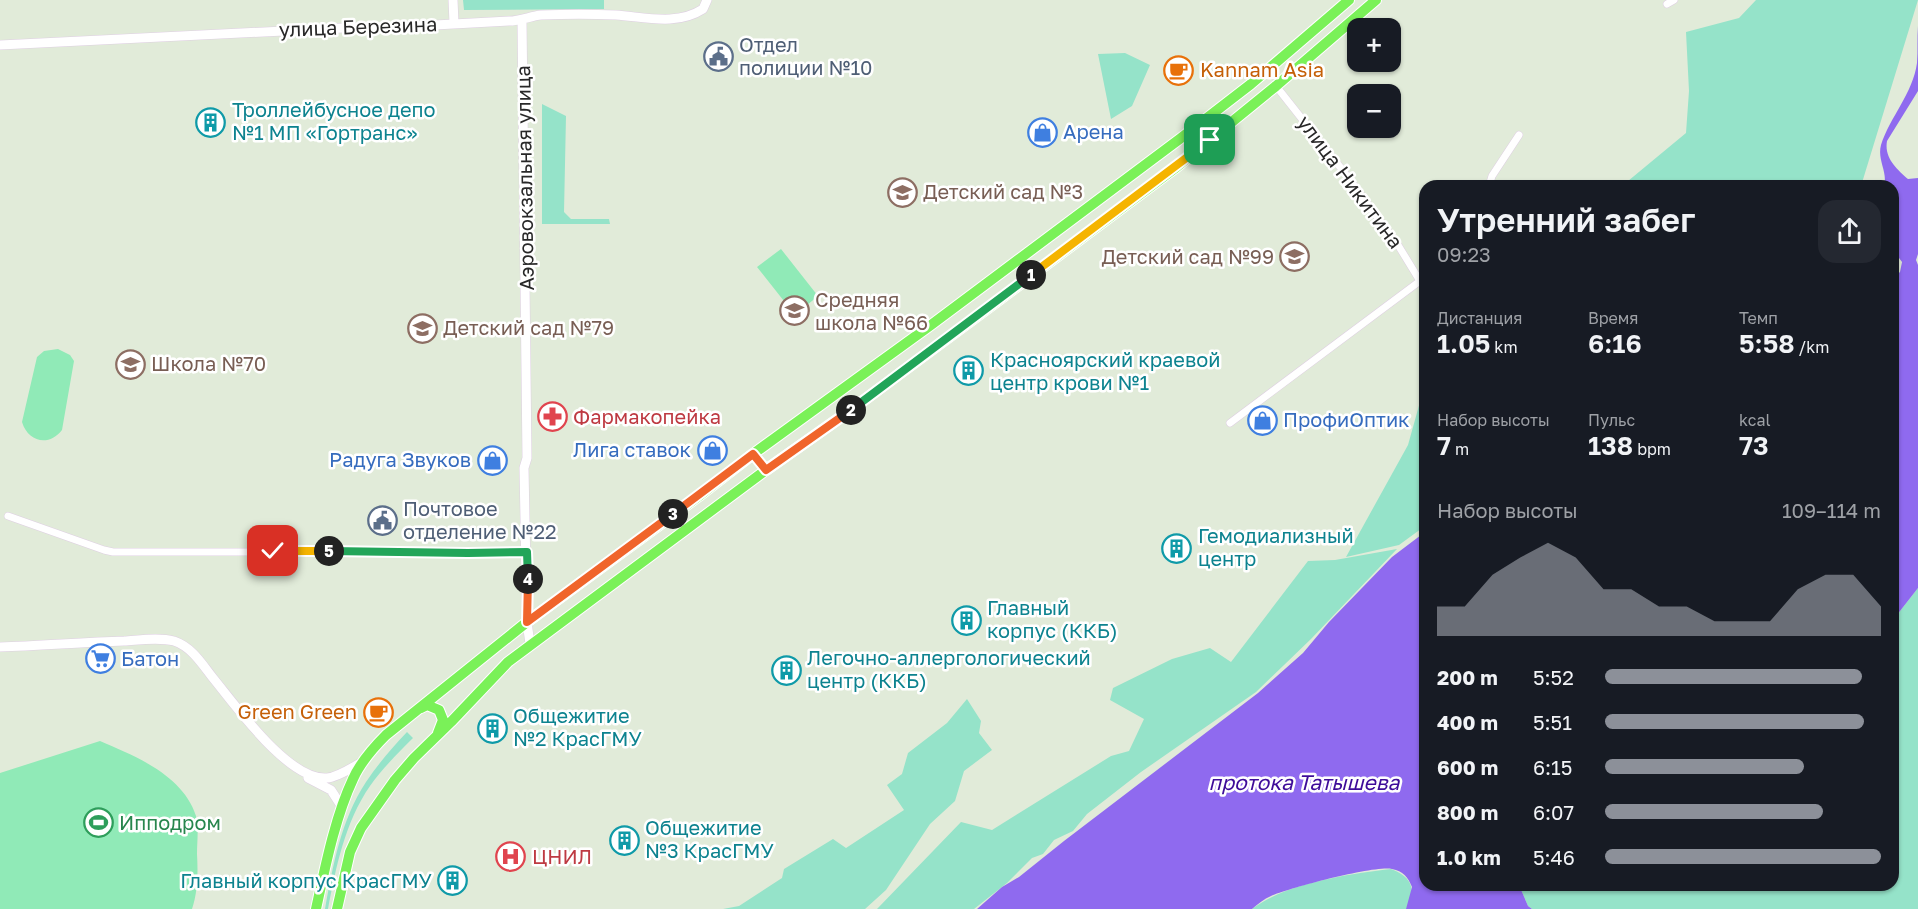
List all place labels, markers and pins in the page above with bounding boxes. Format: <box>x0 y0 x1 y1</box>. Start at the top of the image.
place label: Отдел полиции №10 <box>739 32 873 79</box>
public building icon: Отдел полиции №10 <box>702 40 734 72</box>
cafe icon: Kannam Asia <box>1163 54 1195 86</box>
place label: Kannam Asia <box>1200 57 1324 81</box>
place label: Троллейбусное депо №1 МП «Гортранс» <box>232 97 436 144</box>
building icon: Троллейбусное депо №1 МП «Гортранс» <box>195 106 227 138</box>
pin <box>1184 114 1235 165</box>
shop icon: Арена <box>1026 116 1058 148</box>
place label: Арена <box>1063 119 1124 143</box>
school or university icon: Детский сад №3 <box>886 176 918 208</box>
place label: Детский сад №3 <box>923 179 1083 203</box>
school or university icon: Детский сад №99 <box>1279 241 1311 273</box>
place label: Детский сад №99 <box>1101 244 1274 268</box>
pin: 1 <box>1016 260 1046 290</box>
place label: Средняя школа №66 <box>815 287 928 334</box>
school or university icon: Средняя школа №66 <box>778 295 810 327</box>
school or university icon: Детский сад №79 <box>406 312 438 344</box>
place label: Детский сад №79 <box>443 315 614 339</box>
place label: Красноярский краевой центр крови №1 <box>990 347 1220 394</box>
school or university icon: Школа №70 <box>114 348 146 380</box>
place label: Школа №70 <box>151 351 266 375</box>
building icon: Красноярский краевой центр крови №1 <box>953 355 985 387</box>
pin: 2 <box>836 395 866 425</box>
pharmacy icon: Фармакопейка <box>536 401 568 433</box>
place label: Фармакопейка <box>573 404 721 428</box>
shop icon: ПрофиОптик <box>1246 404 1278 436</box>
place label: ПрофиОптик <box>1283 407 1410 431</box>
shop icon: Лига ставок <box>696 434 728 466</box>
place label: Лига ставок <box>573 437 691 461</box>
shop icon: Радуга Звуков <box>476 444 508 476</box>
place label: Радуга Звуков <box>329 447 471 471</box>
place label: Почтовое отделение №22 <box>403 496 557 543</box>
pin: 3 <box>658 499 688 529</box>
public building icon: Почтовое отделение №22 <box>366 505 398 537</box>
place label: Гемодиализный центр <box>1198 523 1354 570</box>
pin <box>247 525 298 576</box>
building icon: Гемодиализный центр <box>1161 532 1193 564</box>
pin: 5 <box>314 536 344 566</box>
pin: 4 <box>513 564 543 594</box>
place label: Главный корпус (ККБ) <box>987 595 1118 642</box>
building icon: Главный корпус (ККБ) <box>950 604 982 636</box>
supermarket icon: Батон <box>84 643 116 675</box>
place label: Легочно-аллергологический центр (ККБ) <box>807 645 1091 692</box>
place label: Батон <box>121 646 179 670</box>
building icon: Легочно-аллергологический центр (ККБ) <box>770 654 802 686</box>
cafe icon: Green Green <box>362 696 394 728</box>
place label: Green Green <box>238 699 357 723</box>
place label: Общежитие №2 КрасГМУ <box>513 703 642 750</box>
building icon: Общежитие №2 КрасГМУ <box>476 712 508 744</box>
sports icon: Ипподром <box>82 807 114 839</box>
place label: Ипподром <box>119 810 221 834</box>
place label: Общежитие №3 КрасГМУ <box>645 815 774 862</box>
building icon: Общежитие №3 КрасГМУ <box>608 824 640 856</box>
hospital icon: ЦНИЛ <box>495 841 527 873</box>
place label: ЦНИЛ <box>532 844 592 868</box>
building icon: Главный корпус КрасГМУ <box>437 865 469 897</box>
place label: Главный корпус КрасГМУ <box>180 868 432 892</box>

